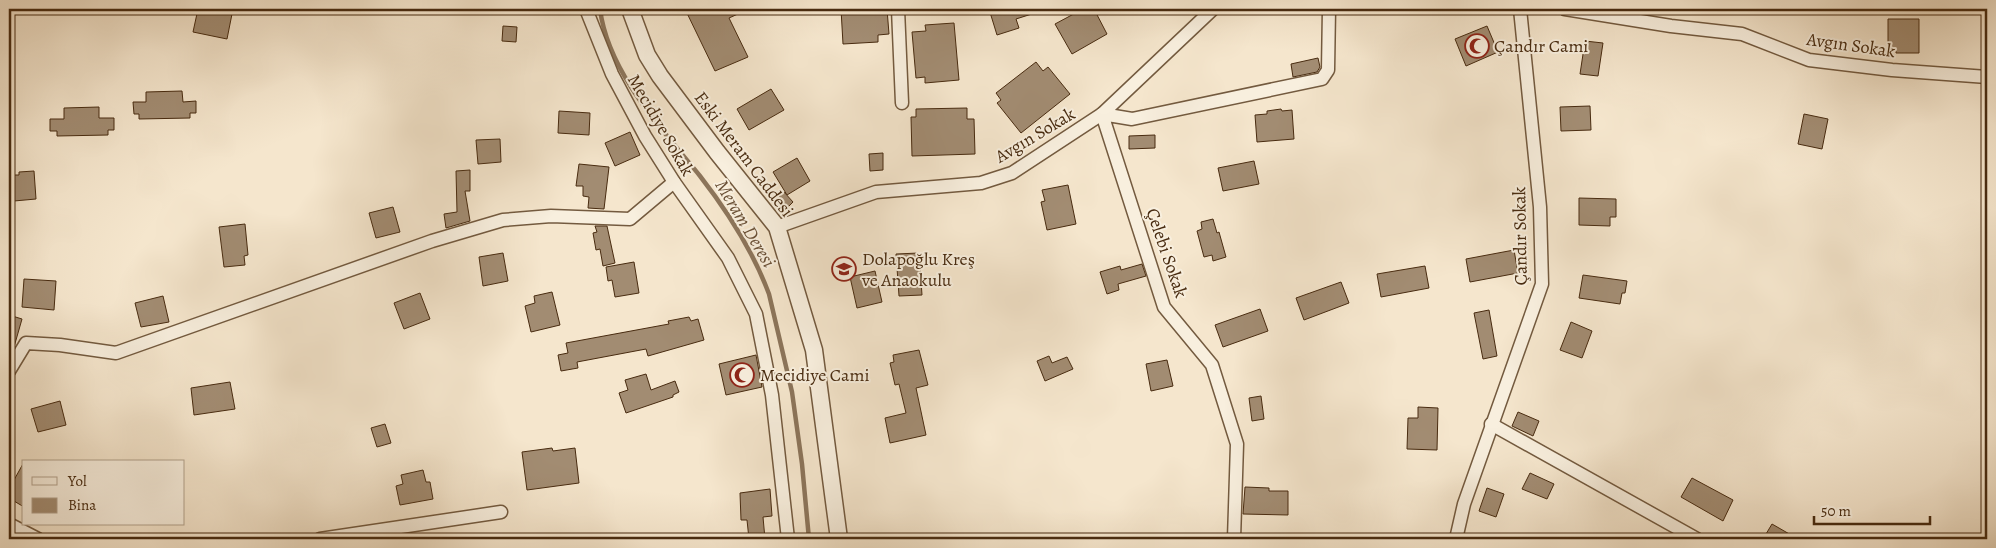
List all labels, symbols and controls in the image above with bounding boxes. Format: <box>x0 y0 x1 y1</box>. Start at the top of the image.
street label: Avgın Sokak <box>1804 27 1897 63</box>
mosque icon: Çandır Cami <box>1464 33 1490 59</box>
place label: Çandır Cami <box>1494 34 1588 58</box>
street label: Mecidiye Sokak <box>622 70 700 180</box>
street label: Eski Meram Caddesi <box>689 86 799 222</box>
street label: Avgın Sokak <box>990 102 1080 169</box>
water label: Meram Deresi <box>709 175 782 272</box>
street label: Çandır Sokak <box>1507 186 1533 286</box>
street label: Çelebi Sokak <box>1140 205 1194 301</box>
place label: Dolapoğlu Kreş ve Anaokulu <box>861 247 975 292</box>
school or university icon: Dolapoğlu Kreş ve Anaokulu <box>831 256 857 282</box>
mosque icon: Mecidiye Cami <box>729 362 755 388</box>
place label: Mecidiye Cami <box>760 363 869 387</box>
legend <box>22 460 185 526</box>
text: Yol <box>67 471 87 491</box>
scale bar <box>1814 493 1930 525</box>
text: Bina <box>68 495 96 515</box>
text: 50 m <box>1821 501 1851 521</box>

